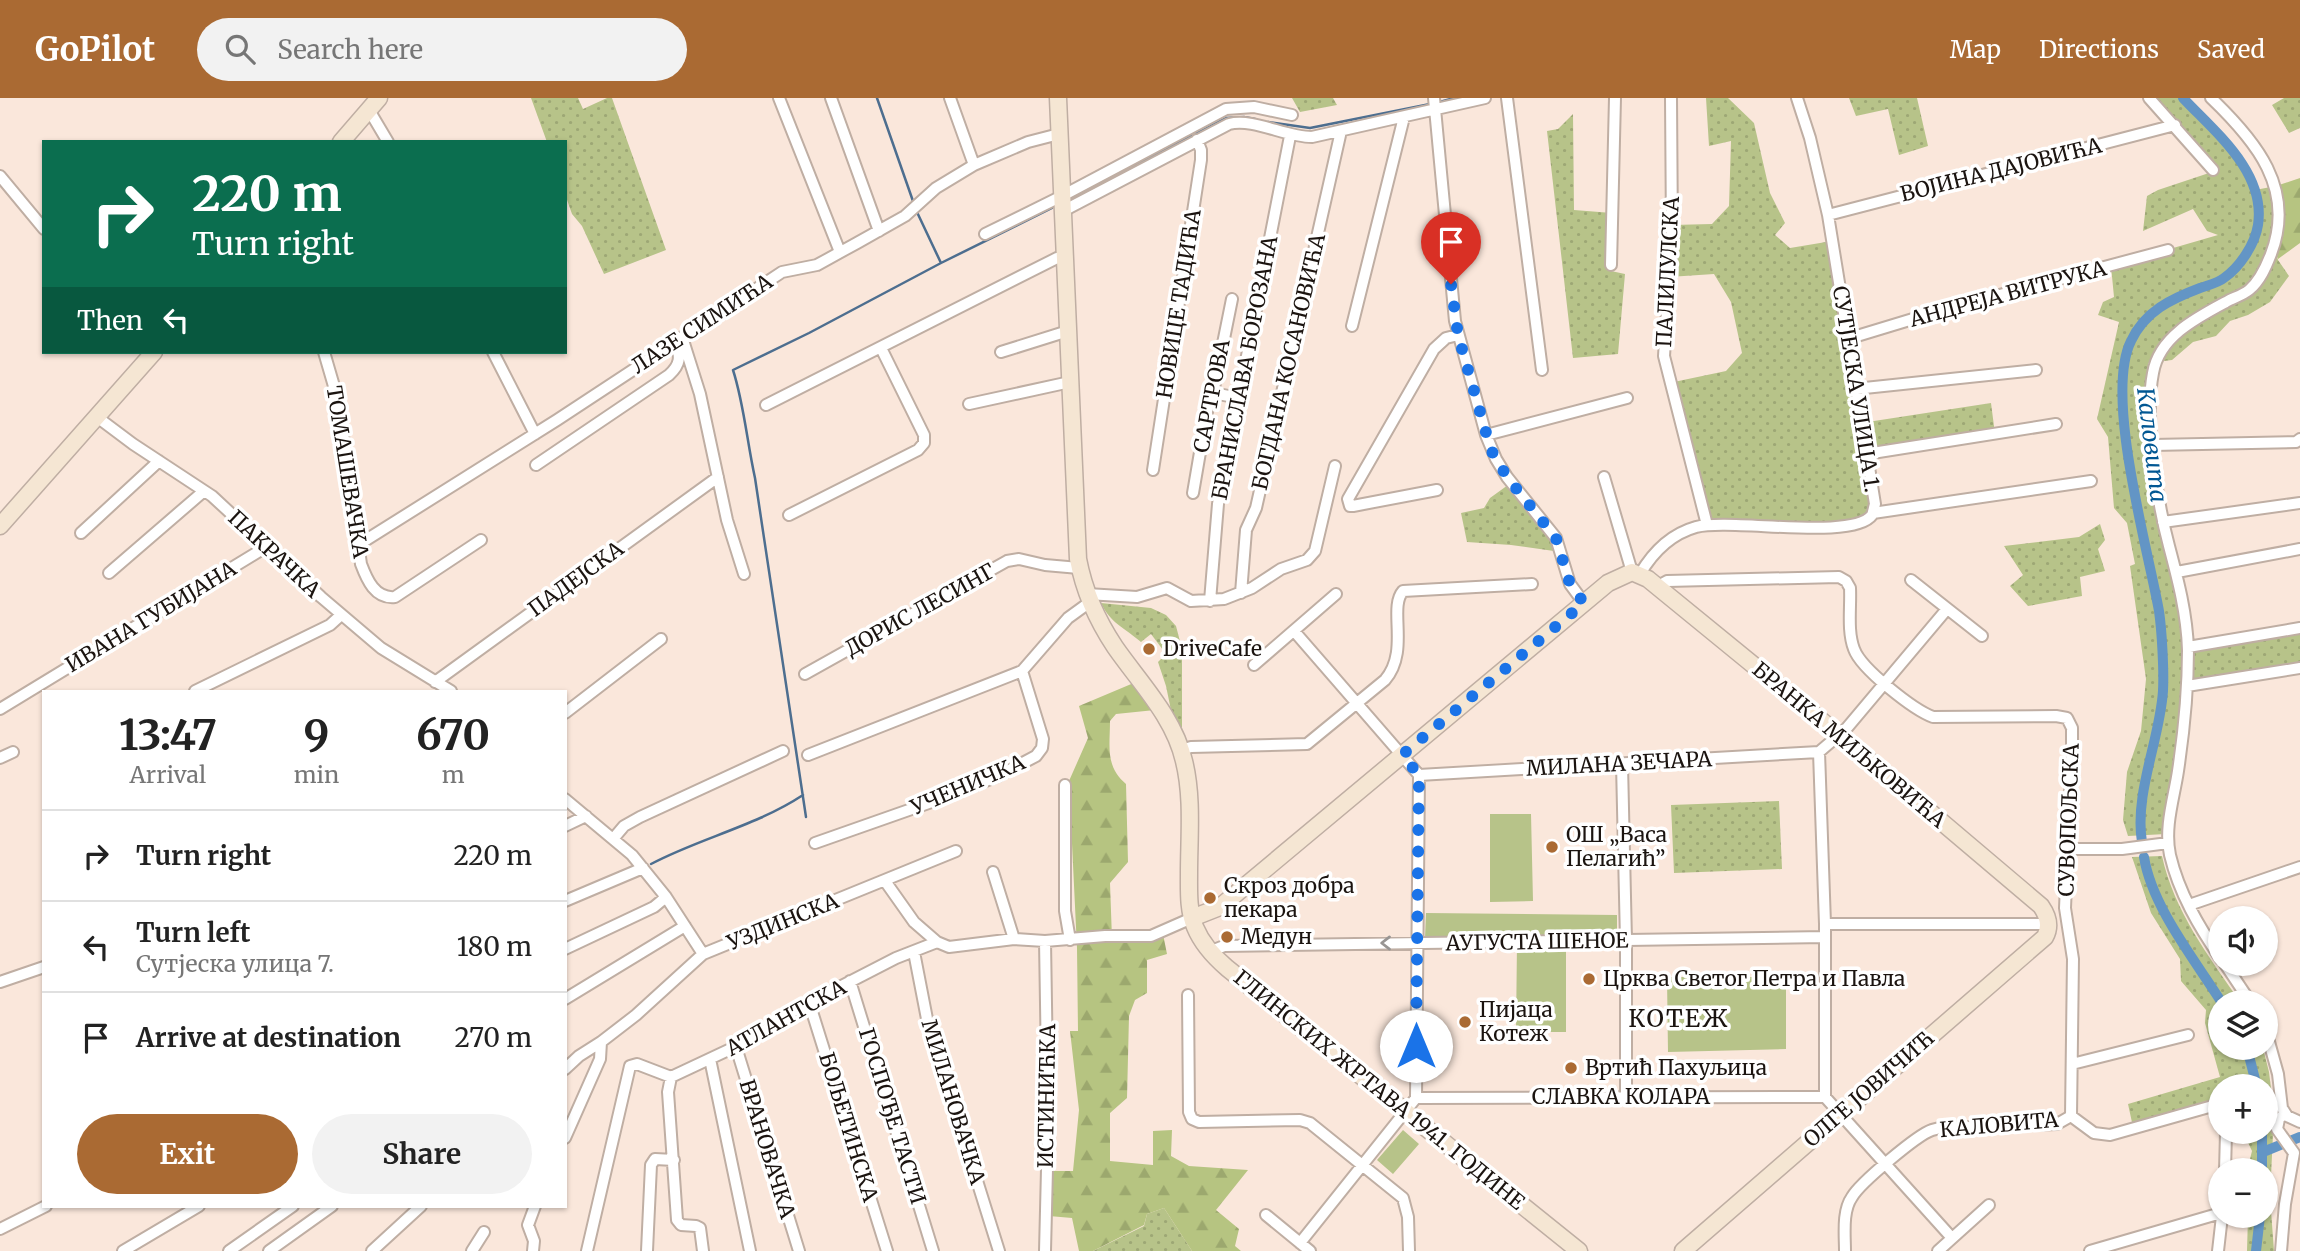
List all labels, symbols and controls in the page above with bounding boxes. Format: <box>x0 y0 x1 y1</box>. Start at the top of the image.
search box <box>197 18 687 81</box>
text: GoPilot <box>35 29 155 70</box>
icon: search <box>221 30 259 68</box>
text: Search here <box>277 33 423 66</box>
text: Map <box>1950 34 2001 65</box>
text: Directions <box>2039 34 2159 65</box>
text: Saved <box>2197 34 2265 65</box>
street label: ВОЈИНА ДАЈОВИЋА <box>1897 131 2104 208</box>
text: 220 m <box>192 163 342 224</box>
icon: right <box>77 168 168 259</box>
street label: ПАЛИЛУЛСКА <box>1650 196 1685 348</box>
street label: НОВИЦЕ ТАДИЋА <box>1150 207 1207 401</box>
pin <box>1421 212 1481 284</box>
icon: arrive <box>1432 223 1470 261</box>
text: Turn right <box>192 224 354 264</box>
street label: БОГДАНА КОСАНОВИЋА <box>1246 231 1331 493</box>
street label: БРАНИСЛАВА БОРОЗАНА <box>1206 233 1283 502</box>
street label: АНДРЕЈА ВИТРУКА <box>1906 254 2109 333</box>
street label: ЛАЗЕ СИМИЋА <box>626 268 777 379</box>
street label: СУТЈЕСКА УЛИЦА 1. <box>1827 284 1886 494</box>
icon: left <box>157 301 195 339</box>
text: Then <box>77 304 143 337</box>
street label: САРТРОВА <box>1187 337 1236 455</box>
street label: ТОМАШЕВАЧКА <box>321 384 374 560</box>
water label: Каловита <box>2131 386 2174 504</box>
street label: ПАКРАЧКА <box>223 504 326 603</box>
street label: ПАДЕЈСКА <box>523 535 629 622</box>
street label: ИВАНА ГУБИЈАНА <box>60 555 241 678</box>
street label: ДОРИС ЛЕСИНГ <box>840 557 999 662</box>
place label: DriveCafe <box>1163 635 1262 662</box>
marker: DriveCafe <box>1141 641 1157 657</box>
street label: БРАНКА МИЉКОВИЋА <box>1747 656 1952 834</box>
text: 13:47 <box>119 709 217 761</box>
text: 9 <box>303 709 329 761</box>
text: 670 <box>416 709 490 761</box>
street label: СУВОПОЉСКА <box>2052 743 2085 897</box>
street label: МИЛАНА ЗЕЧАРА <box>1525 745 1713 782</box>
street label: УЧЕНИЧКА <box>906 748 1029 821</box>
text: Arrival <box>129 760 206 789</box>
text: min <box>294 760 339 789</box>
text: m <box>442 760 465 789</box>
place label: ОШ „Васа Пелагић” <box>1566 821 1667 872</box>
icon: right <box>77 837 115 875</box>
text: Turn right <box>136 839 271 872</box>
text: 220 m <box>453 839 532 872</box>
marker: ОШ „Васа Пелагић” <box>1544 839 1560 855</box>
place label: Скроз добра пекара <box>1224 872 1355 923</box>
street label: УЗДИНСКА <box>722 887 843 956</box>
marker: Скроз добра пекара <box>1202 890 1218 906</box>
map controls <box>2208 906 2278 1228</box>
button: sound <box>2208 906 2278 976</box>
text: Turn left <box>136 916 250 949</box>
place label: Медун <box>1241 923 1312 950</box>
street label: АУГУСТА ШЕНОЕ <box>1444 926 1629 957</box>
icon: left <box>77 928 115 966</box>
marker: Медун <box>1219 929 1235 945</box>
text: 180 m <box>457 930 532 963</box>
one-way arrow <box>1381 935 1391 951</box>
text: Сутјеска улица 7. <box>136 949 334 978</box>
street label: ГЛИНСКИХ ЖРТАВА 1941. ГОДИНЕ <box>1228 964 1531 1216</box>
place label: Црква Светог Петра и Павла <box>1603 965 1905 992</box>
marker: Црква Светог Петра и Павла <box>1581 971 1597 987</box>
street label: АТЛАНТСКА <box>720 973 851 1062</box>
button: layers <box>2208 990 2278 1060</box>
place label: Пијаца Котеж <box>1479 996 1553 1047</box>
district label: КОТЕЖ <box>1628 1003 1730 1034</box>
position arrow <box>1379 1009 1453 1083</box>
marker: Пијаца Котеж <box>1457 1014 1473 1030</box>
street label: МИЛАНОВАЧКА <box>916 1016 991 1188</box>
icon: arrive <box>77 1019 115 1057</box>
text: Arrive at destination <box>136 1021 401 1054</box>
text: 270 m <box>455 1021 532 1054</box>
street label: ИСТИНИЋКА <box>1032 1023 1061 1169</box>
street label: ГОСПОЂЕ ТАСТИ <box>853 1024 932 1207</box>
street label: ОЛГЕ ЈОВИЧИЋ <box>1798 1024 1940 1153</box>
street label: БОЉЕТИНСКА <box>813 1049 884 1205</box>
place label: Вртић Пахуљица <box>1585 1054 1767 1081</box>
marker: Вртић Пахуљица <box>1563 1060 1579 1076</box>
button: + <box>2208 1074 2278 1144</box>
street label: ВРАНОВАЧКА <box>734 1076 801 1222</box>
street label: СЛАВКА КОЛАРА <box>1532 1083 1710 1110</box>
street label: КАЛОВИТА <box>1938 1106 2060 1143</box>
button: Exit <box>77 1114 298 1194</box>
button: Share <box>312 1114 532 1194</box>
button: − <box>2208 1158 2278 1228</box>

